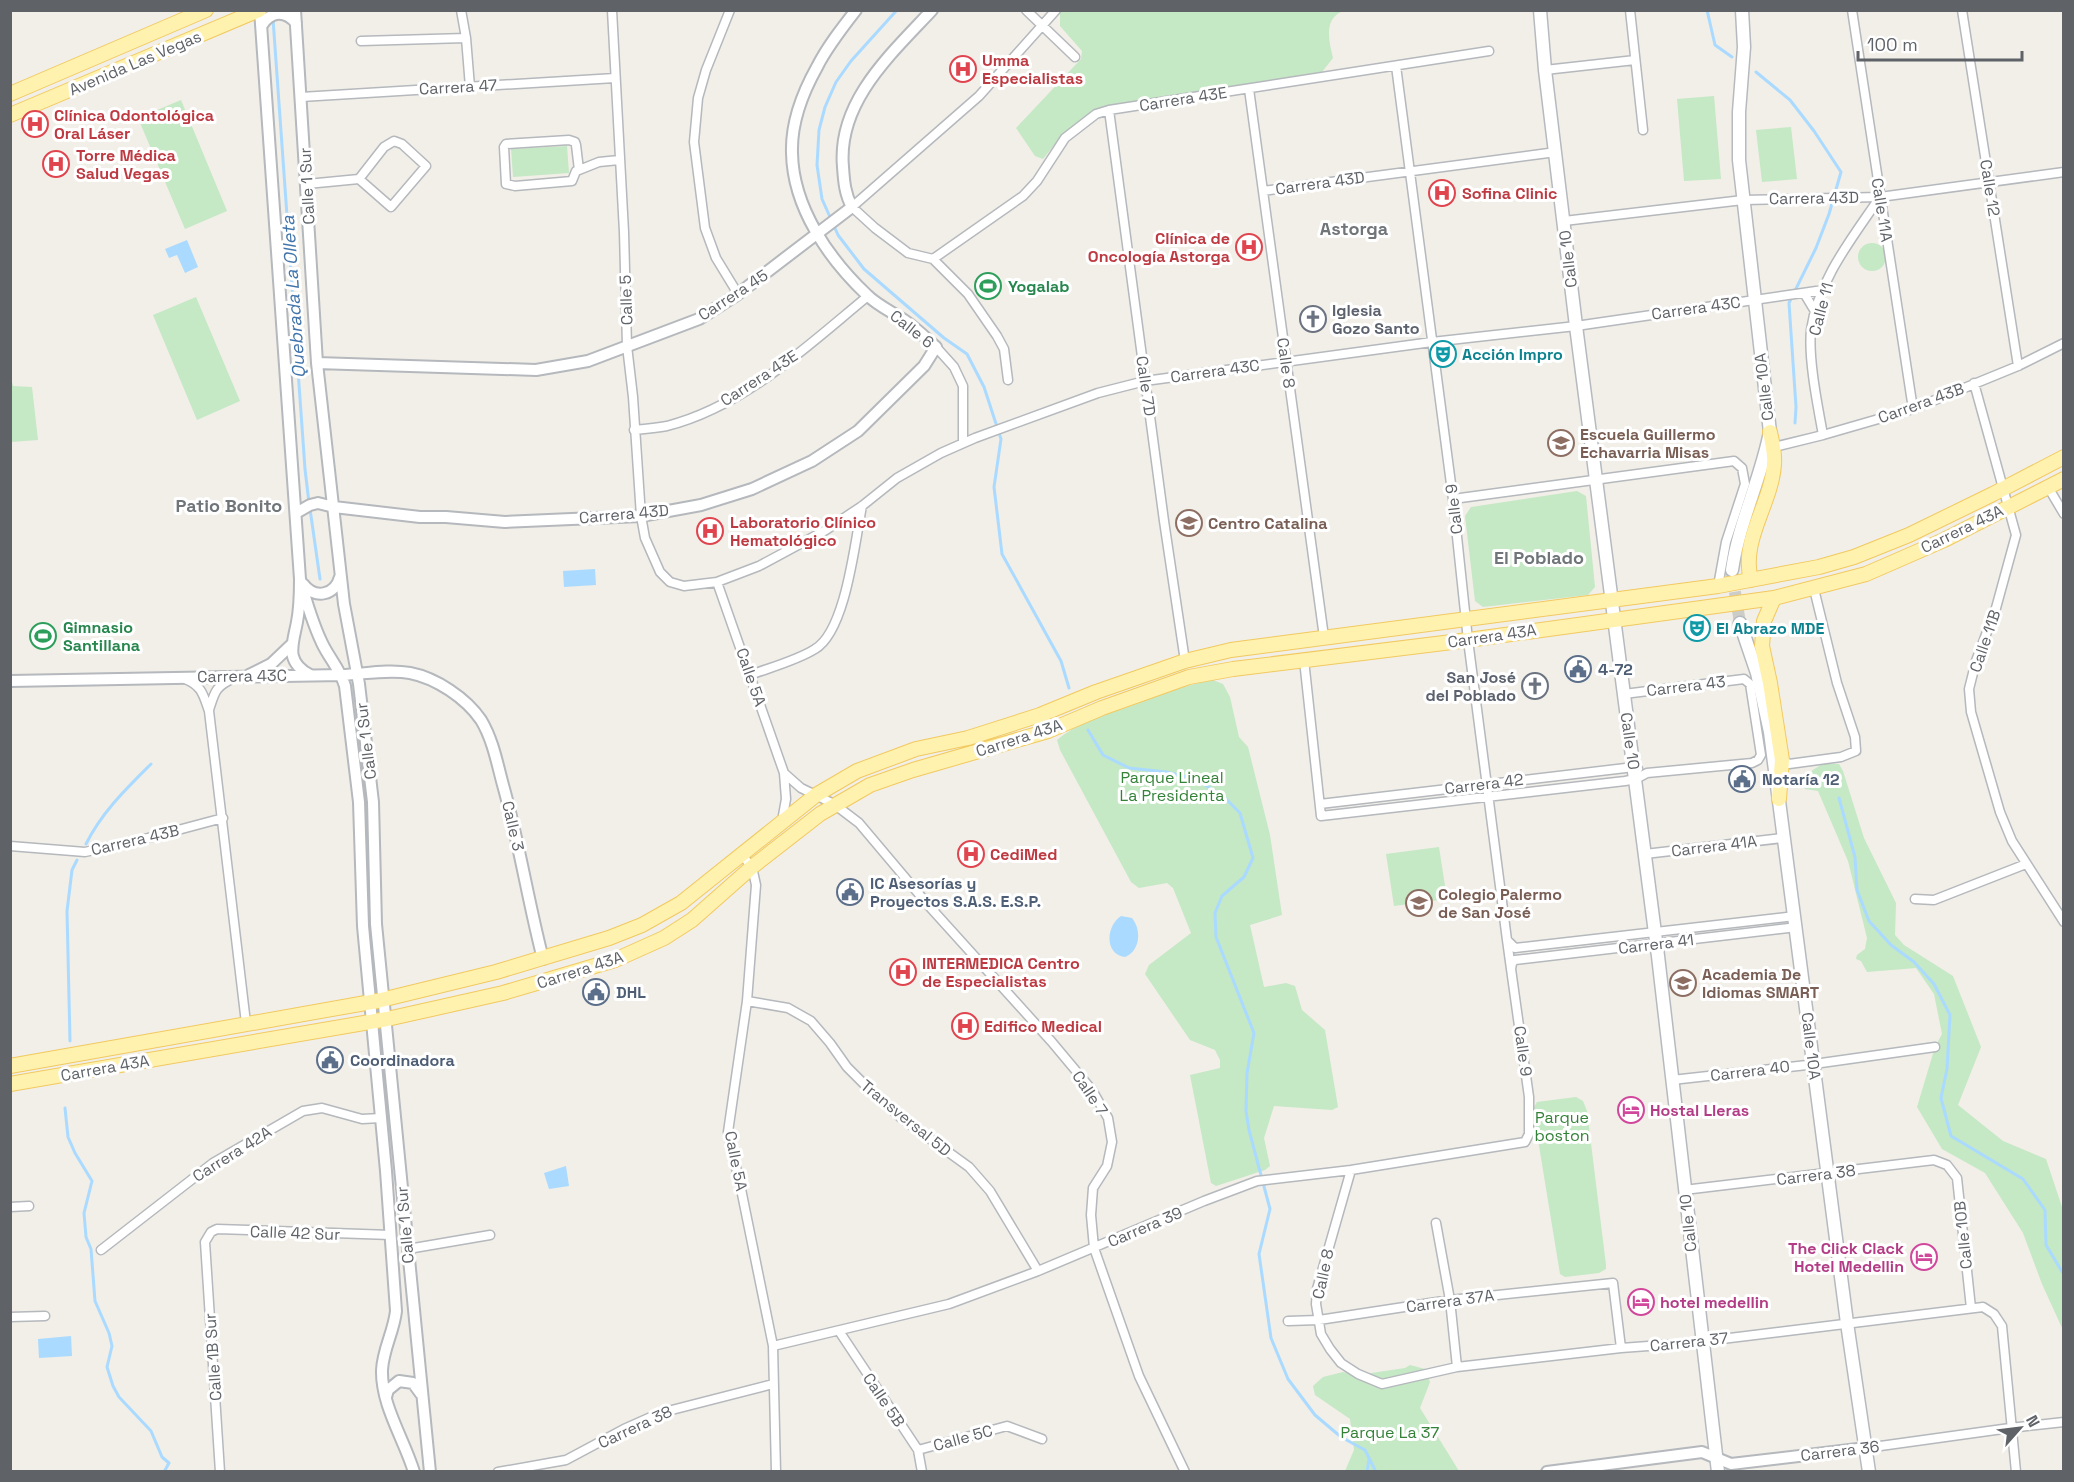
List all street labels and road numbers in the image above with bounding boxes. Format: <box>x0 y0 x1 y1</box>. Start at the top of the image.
street label: Avenida Las Vegas <box>66 26 204 100</box>
street label: Carrera 47 <box>418 74 498 100</box>
street label: Carrera 43E <box>1138 82 1228 116</box>
street label: Calle 1 Sur <box>294 147 320 225</box>
street label: Calle 12 <box>1975 158 2005 218</box>
street label: Carrera 43D <box>1274 166 1366 200</box>
street label: Calle 11A <box>1867 177 1897 243</box>
street label: Carrera 43D <box>1769 187 1859 209</box>
street label: Calle 10 <box>1554 229 1582 289</box>
street label: Carrera 45 <box>694 265 772 325</box>
street label: Calle 5 <box>615 274 637 326</box>
street label: Calle 11 <box>1804 280 1838 338</box>
street label: Carrera 43C <box>1650 291 1742 325</box>
street label: Calle 6 <box>886 305 938 353</box>
street label: Calle 8 <box>1272 336 1300 390</box>
street label: Carrera 43E <box>716 345 802 411</box>
street label: Calle 10A <box>1749 352 1779 422</box>
street label: Carrera 43C <box>1169 354 1261 388</box>
street label: Calle 7D <box>1131 355 1161 417</box>
street label: Carrera 43B <box>1875 378 1967 428</box>
street label: Calle 9 <box>1440 483 1468 535</box>
street label: Carrera 43D <box>578 500 670 528</box>
street label: Carrera 43A <box>1917 500 2007 558</box>
street label: Calle 11B <box>1965 607 2005 675</box>
street label: Carrera 43A <box>1446 619 1538 653</box>
street label: Calle 5A <box>731 645 771 709</box>
street label: Carrera 43C <box>197 665 287 687</box>
street label: Carrera 43 <box>1645 671 1727 701</box>
street label: Calle 1 Sur <box>351 701 381 781</box>
street label: Calle 10 <box>1616 711 1644 771</box>
street label: Carrera 43A <box>973 714 1065 762</box>
street label: Carrera 42 <box>1443 769 1525 799</box>
street label: Calle 3 <box>497 799 529 853</box>
street label: Carrera 43B <box>89 820 181 860</box>
street label: Carrera 41A <box>1670 830 1758 862</box>
street label: Carrera 41 <box>1617 929 1695 959</box>
street label: Carrera 43A <box>534 946 626 994</box>
street label: Calle 10A <box>1796 1011 1826 1081</box>
street label: Calle 9 <box>1509 1024 1537 1078</box>
street label: Carrera 43A <box>59 1050 151 1086</box>
street label: Carrera 40 <box>1709 1056 1791 1086</box>
street label: Calle 7 <box>1067 1066 1113 1120</box>
street label: Transversal 5D <box>856 1075 956 1161</box>
street label: Carrera 42A <box>188 1121 276 1187</box>
street label: Calle 5A <box>720 1129 752 1193</box>
street label: Carrera 38 <box>1775 1160 1857 1190</box>
street label: Calle 1 Sur <box>391 1186 419 1264</box>
street label: Calle 10 <box>1675 1193 1701 1253</box>
street label: Calle 10B <box>1949 1200 1977 1270</box>
street label: Carrera 39 <box>1104 1202 1186 1252</box>
street label: Calle 42 Sur <box>250 1221 340 1245</box>
street label: Calle 8 <box>1307 1247 1339 1301</box>
street label: Carrera 37A <box>1405 1284 1495 1318</box>
street label: Calle 1B Sur <box>199 1312 227 1402</box>
street label: Carrera 37 <box>1649 1327 1729 1357</box>
street label: Calle 5B <box>858 1369 910 1431</box>
street label: Carrera 38 <box>595 1401 675 1453</box>
street label: Calle 5C <box>931 1420 995 1456</box>
street label: Carrera 36 <box>1799 1436 1881 1466</box>

